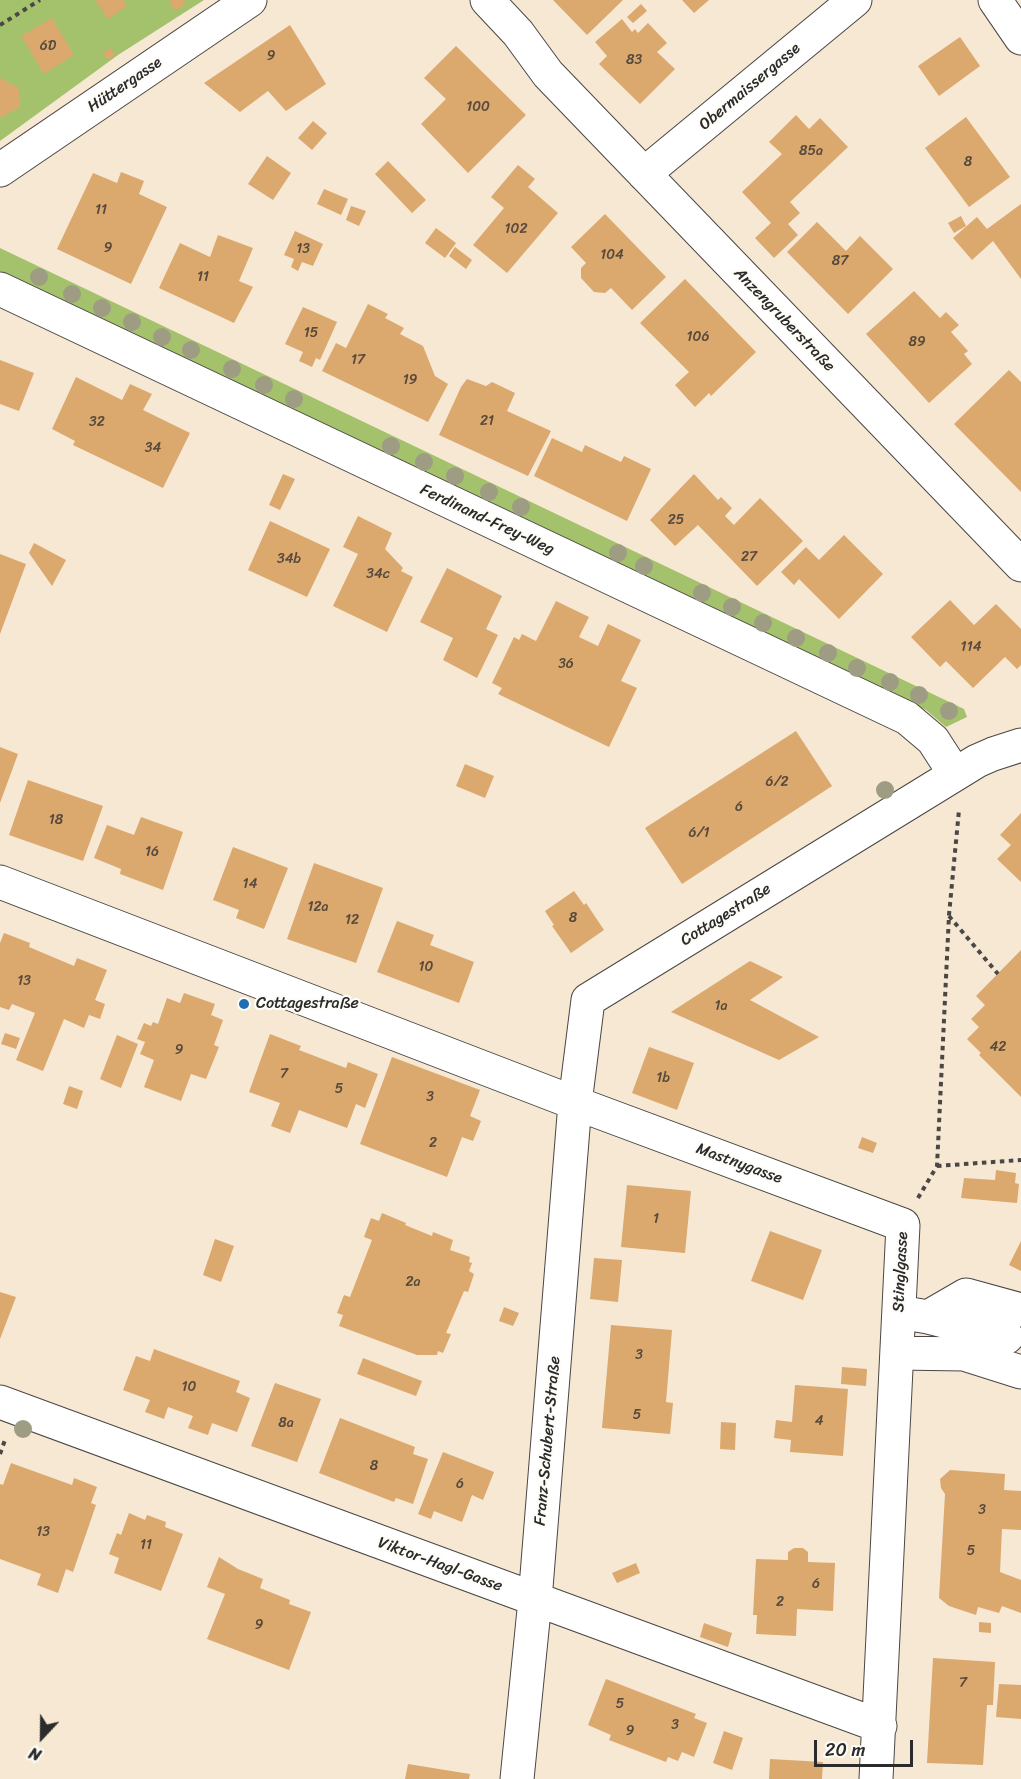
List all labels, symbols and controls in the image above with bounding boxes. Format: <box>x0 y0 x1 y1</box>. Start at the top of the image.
house number: 6D <box>40 38 56 54</box>
street label: Obermaissergasse <box>696 39 804 135</box>
house number: 9 <box>267 48 275 64</box>
house number: 83 <box>626 52 642 68</box>
street label: Hüttergasse <box>84 53 166 117</box>
house number: 100 <box>466 99 490 115</box>
house number: 85a <box>799 143 823 159</box>
house number: 8 <box>964 154 972 170</box>
house number: 11 <box>95 202 107 218</box>
house number: 102 <box>505 221 527 237</box>
house number: 9 <box>104 240 112 256</box>
house number: 13 <box>296 241 310 257</box>
house number: 104 <box>600 247 624 263</box>
house number: 87 <box>832 253 848 269</box>
street label: Anzengruberstraße <box>729 264 839 376</box>
house number: 11 <box>197 269 209 285</box>
house number: 15 <box>304 325 318 341</box>
house number: 106 <box>687 329 709 345</box>
house number: 89 <box>908 334 926 350</box>
house number: 17 <box>351 352 365 368</box>
house number: 19 <box>403 372 417 388</box>
house number: 21 <box>480 413 494 429</box>
house number: 32 <box>89 414 105 430</box>
house number: 34 <box>145 440 161 456</box>
street label: Ferdinand-Frey-Weg <box>417 481 557 559</box>
house number: 25 <box>668 512 684 528</box>
house number: 27 <box>741 549 757 565</box>
house number: 34b <box>277 551 301 567</box>
house number: 34c <box>366 566 390 582</box>
house number: 114 <box>961 639 981 655</box>
house number: 36 <box>558 656 574 672</box>
house number: 6/2 <box>766 774 788 790</box>
house number: 6 <box>735 799 743 815</box>
house number: 18 <box>49 812 63 828</box>
house number: 6/1 <box>689 825 709 841</box>
house number: 16 <box>145 844 159 860</box>
house number: 14 <box>243 876 257 892</box>
street label: Cottagestraße <box>677 880 775 950</box>
house number: 12a <box>307 899 329 915</box>
house number: 8 <box>569 910 577 926</box>
house number: 12 <box>345 912 359 928</box>
house number: 10 <box>419 959 433 975</box>
house number: 13 <box>17 973 31 989</box>
place label: Cottagestraße <box>256 994 359 1014</box>
marker: Cottagestraße <box>237 997 251 1011</box>
house number: 1a <box>714 998 728 1014</box>
house number: 42 <box>990 1039 1006 1055</box>
house number: 9 <box>175 1042 183 1058</box>
house number: 7 <box>280 1066 288 1082</box>
house number: 1b <box>656 1070 670 1086</box>
house number: 5 <box>335 1081 343 1097</box>
house number: 3 <box>426 1089 434 1105</box>
house number: 2 <box>429 1135 437 1151</box>
street label: Mastnygasse <box>693 1140 785 1188</box>
house number: 1 <box>653 1211 659 1227</box>
street label: Stinglgasse <box>889 1231 913 1313</box>
house number: 2a <box>405 1274 421 1290</box>
house number: 3 <box>635 1347 643 1363</box>
street label: Franz-Schubert-Straße <box>531 1355 565 1527</box>
house number: 10 <box>182 1379 196 1395</box>
house number: 5 <box>633 1407 641 1423</box>
house number: 4 <box>815 1413 823 1429</box>
house number: 8a <box>278 1415 294 1431</box>
house number: 8 <box>370 1458 378 1474</box>
house number: 6 <box>456 1476 464 1492</box>
house number: 3 <box>978 1502 986 1518</box>
house number: 13 <box>36 1524 50 1540</box>
street label: Viktor-Hagl-Gasse <box>375 1534 505 1596</box>
house number: 11 <box>140 1537 152 1553</box>
house number: 5 <box>967 1543 975 1559</box>
house number: 6 <box>812 1576 820 1592</box>
house number: 2 <box>776 1594 784 1610</box>
house number: 9 <box>255 1617 263 1633</box>
house number: 7 <box>959 1675 967 1691</box>
house number: 5 <box>616 1696 624 1712</box>
north arrow <box>12 1707 72 1767</box>
house number: 3 <box>671 1717 679 1733</box>
house number: 9 <box>626 1723 634 1739</box>
scale bar <box>817 1728 916 1766</box>
text: 20 m <box>825 1734 865 1766</box>
text: N <box>24 1739 46 1770</box>

